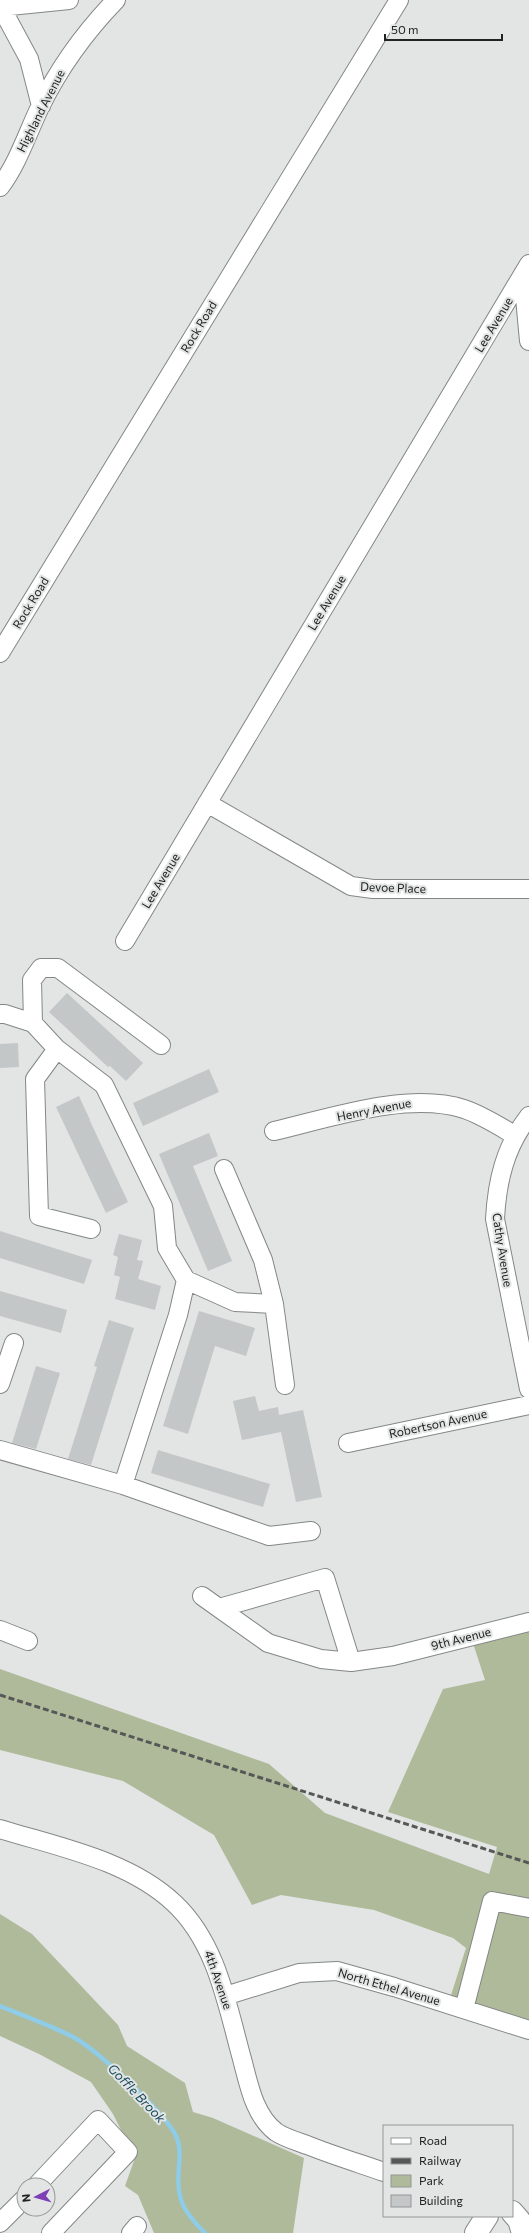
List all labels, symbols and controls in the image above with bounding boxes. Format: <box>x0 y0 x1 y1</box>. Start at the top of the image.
scale bar <box>385 16 502 42</box>
text: 50 m <box>391 22 419 36</box>
street label: Highland Avenue <box>13 67 67 154</box>
street label: Lee Avenue <box>471 294 515 355</box>
street label: Rock Road <box>177 298 219 355</box>
street label: Lee Avenue <box>304 572 348 633</box>
street label: Rock Road <box>9 574 51 631</box>
street label: Lee Avenue <box>138 850 182 911</box>
street label: Devoe Place <box>360 879 426 895</box>
street label: Henry Avenue <box>335 1095 412 1123</box>
street label: Cathy Avenue <box>490 1212 516 1288</box>
street label: Robertson Avenue <box>388 1406 488 1440</box>
street label: 9th Avenue <box>429 1624 492 1652</box>
street label: 4th Avenue <box>202 1948 236 2011</box>
street label: North Ethel Avenue <box>337 1965 442 2007</box>
water label: Goffle Brook <box>105 2060 170 2126</box>
legend <box>383 2125 513 2217</box>
text: Road <box>419 2133 447 2147</box>
text: Railway <box>419 2153 461 2167</box>
text: Park <box>419 2173 445 2187</box>
north arrow <box>16 2177 56 2217</box>
text: N <box>19 2193 32 2203</box>
text: Building <box>419 2193 463 2207</box>

